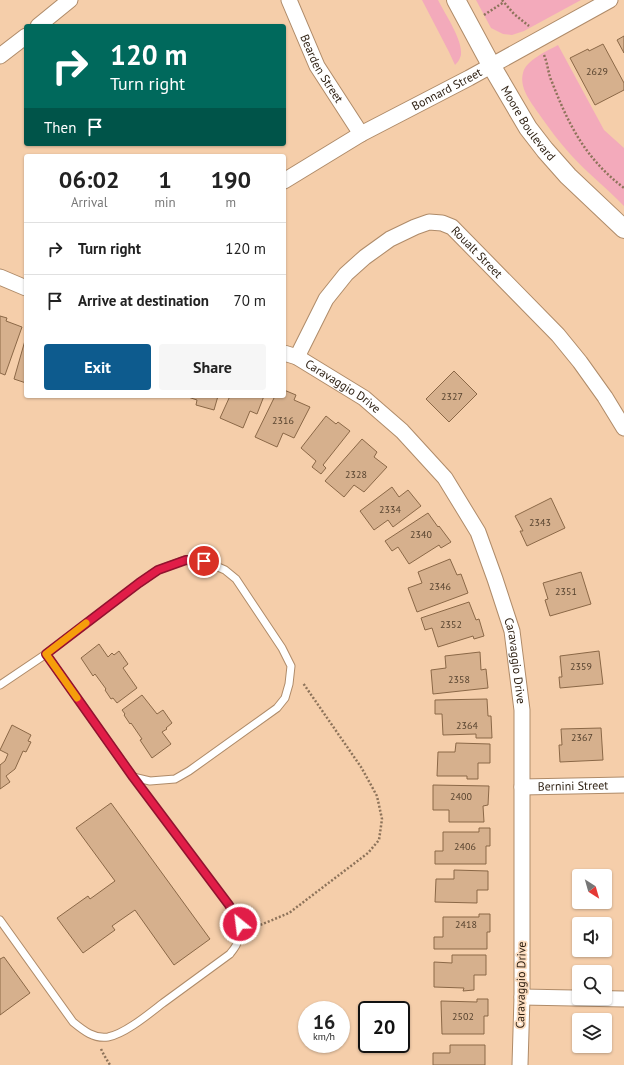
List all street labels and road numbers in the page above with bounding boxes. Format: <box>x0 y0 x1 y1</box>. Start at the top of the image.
street label: Bearden Street <box>297 32 347 105</box>
street label: Bonnard Street <box>409 64 484 113</box>
street label: Moore Boulevard <box>498 83 559 164</box>
street label: Roualt Street <box>448 223 506 281</box>
street label: Caravaggio Drive <box>303 356 384 416</box>
street label: Caravaggio Drive <box>501 615 529 705</box>
street label: Bernini Street <box>537 777 608 794</box>
street label: Caravaggio Drive <box>512 941 529 1029</box>

